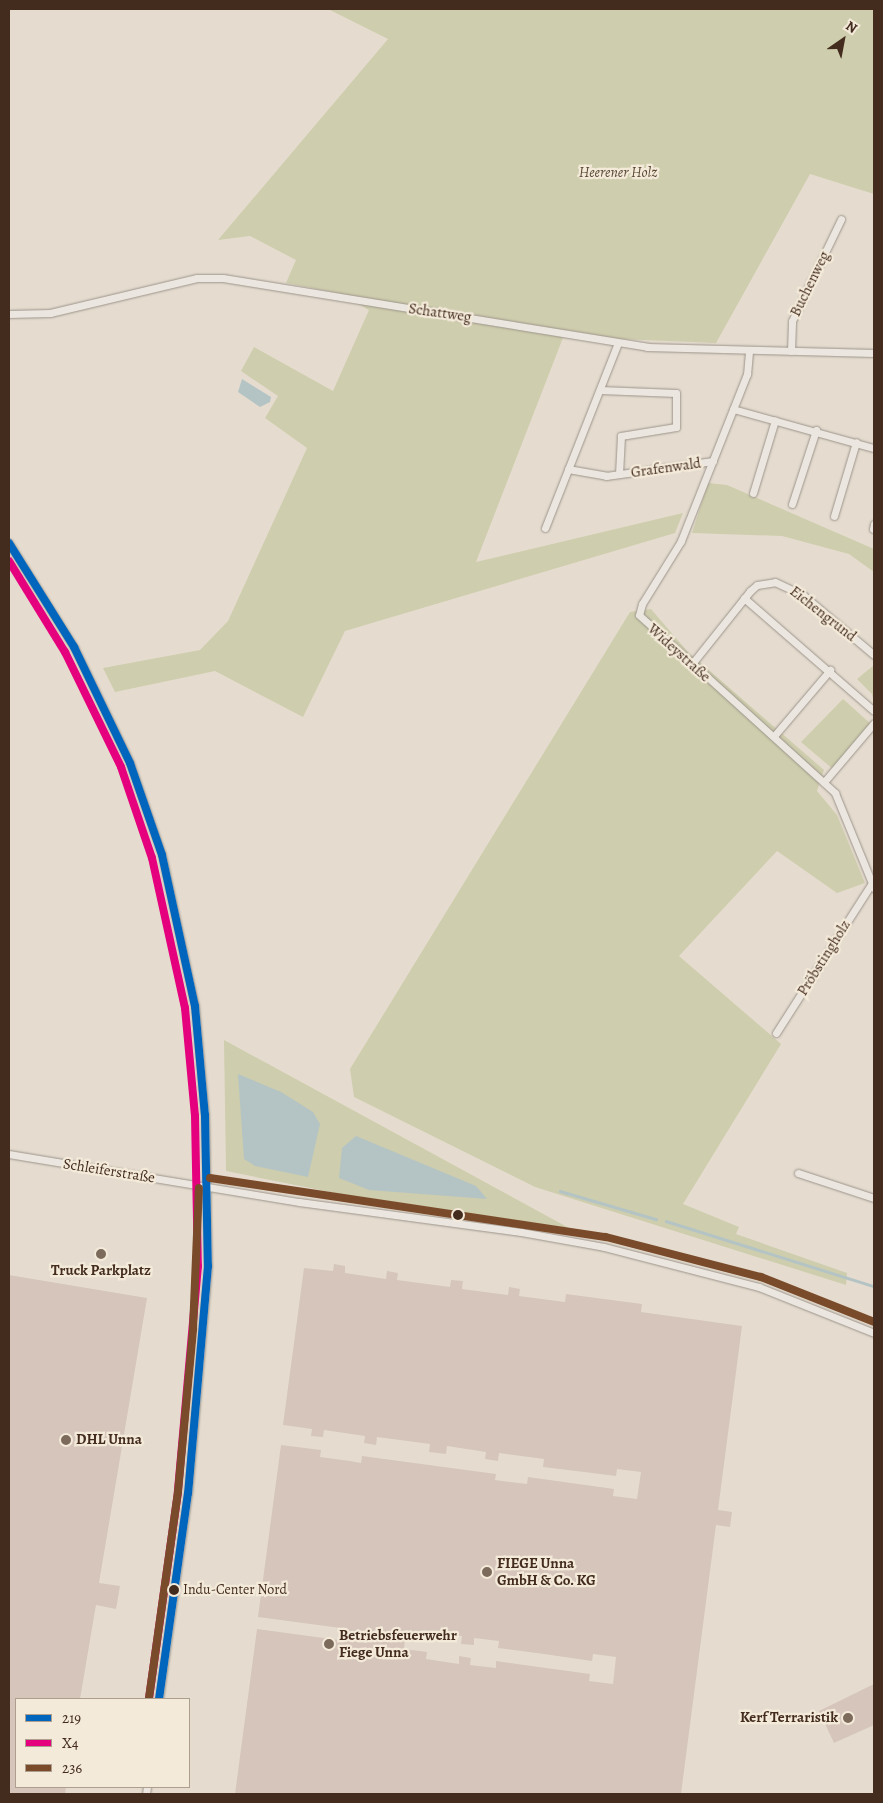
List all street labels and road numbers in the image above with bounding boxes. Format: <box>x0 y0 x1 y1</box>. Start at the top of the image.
street label: Buchenweg <box>786 248 834 320</box>
street label: Schattweg <box>407 300 473 326</box>
street label: Grafenwald <box>630 454 702 482</box>
street label: Eichengrund <box>786 582 860 646</box>
street label: Wideystraße <box>644 620 714 686</box>
street label: Pröbstingholz <box>794 917 854 999</box>
street label: Schleiferstraße <box>62 1155 156 1187</box>

